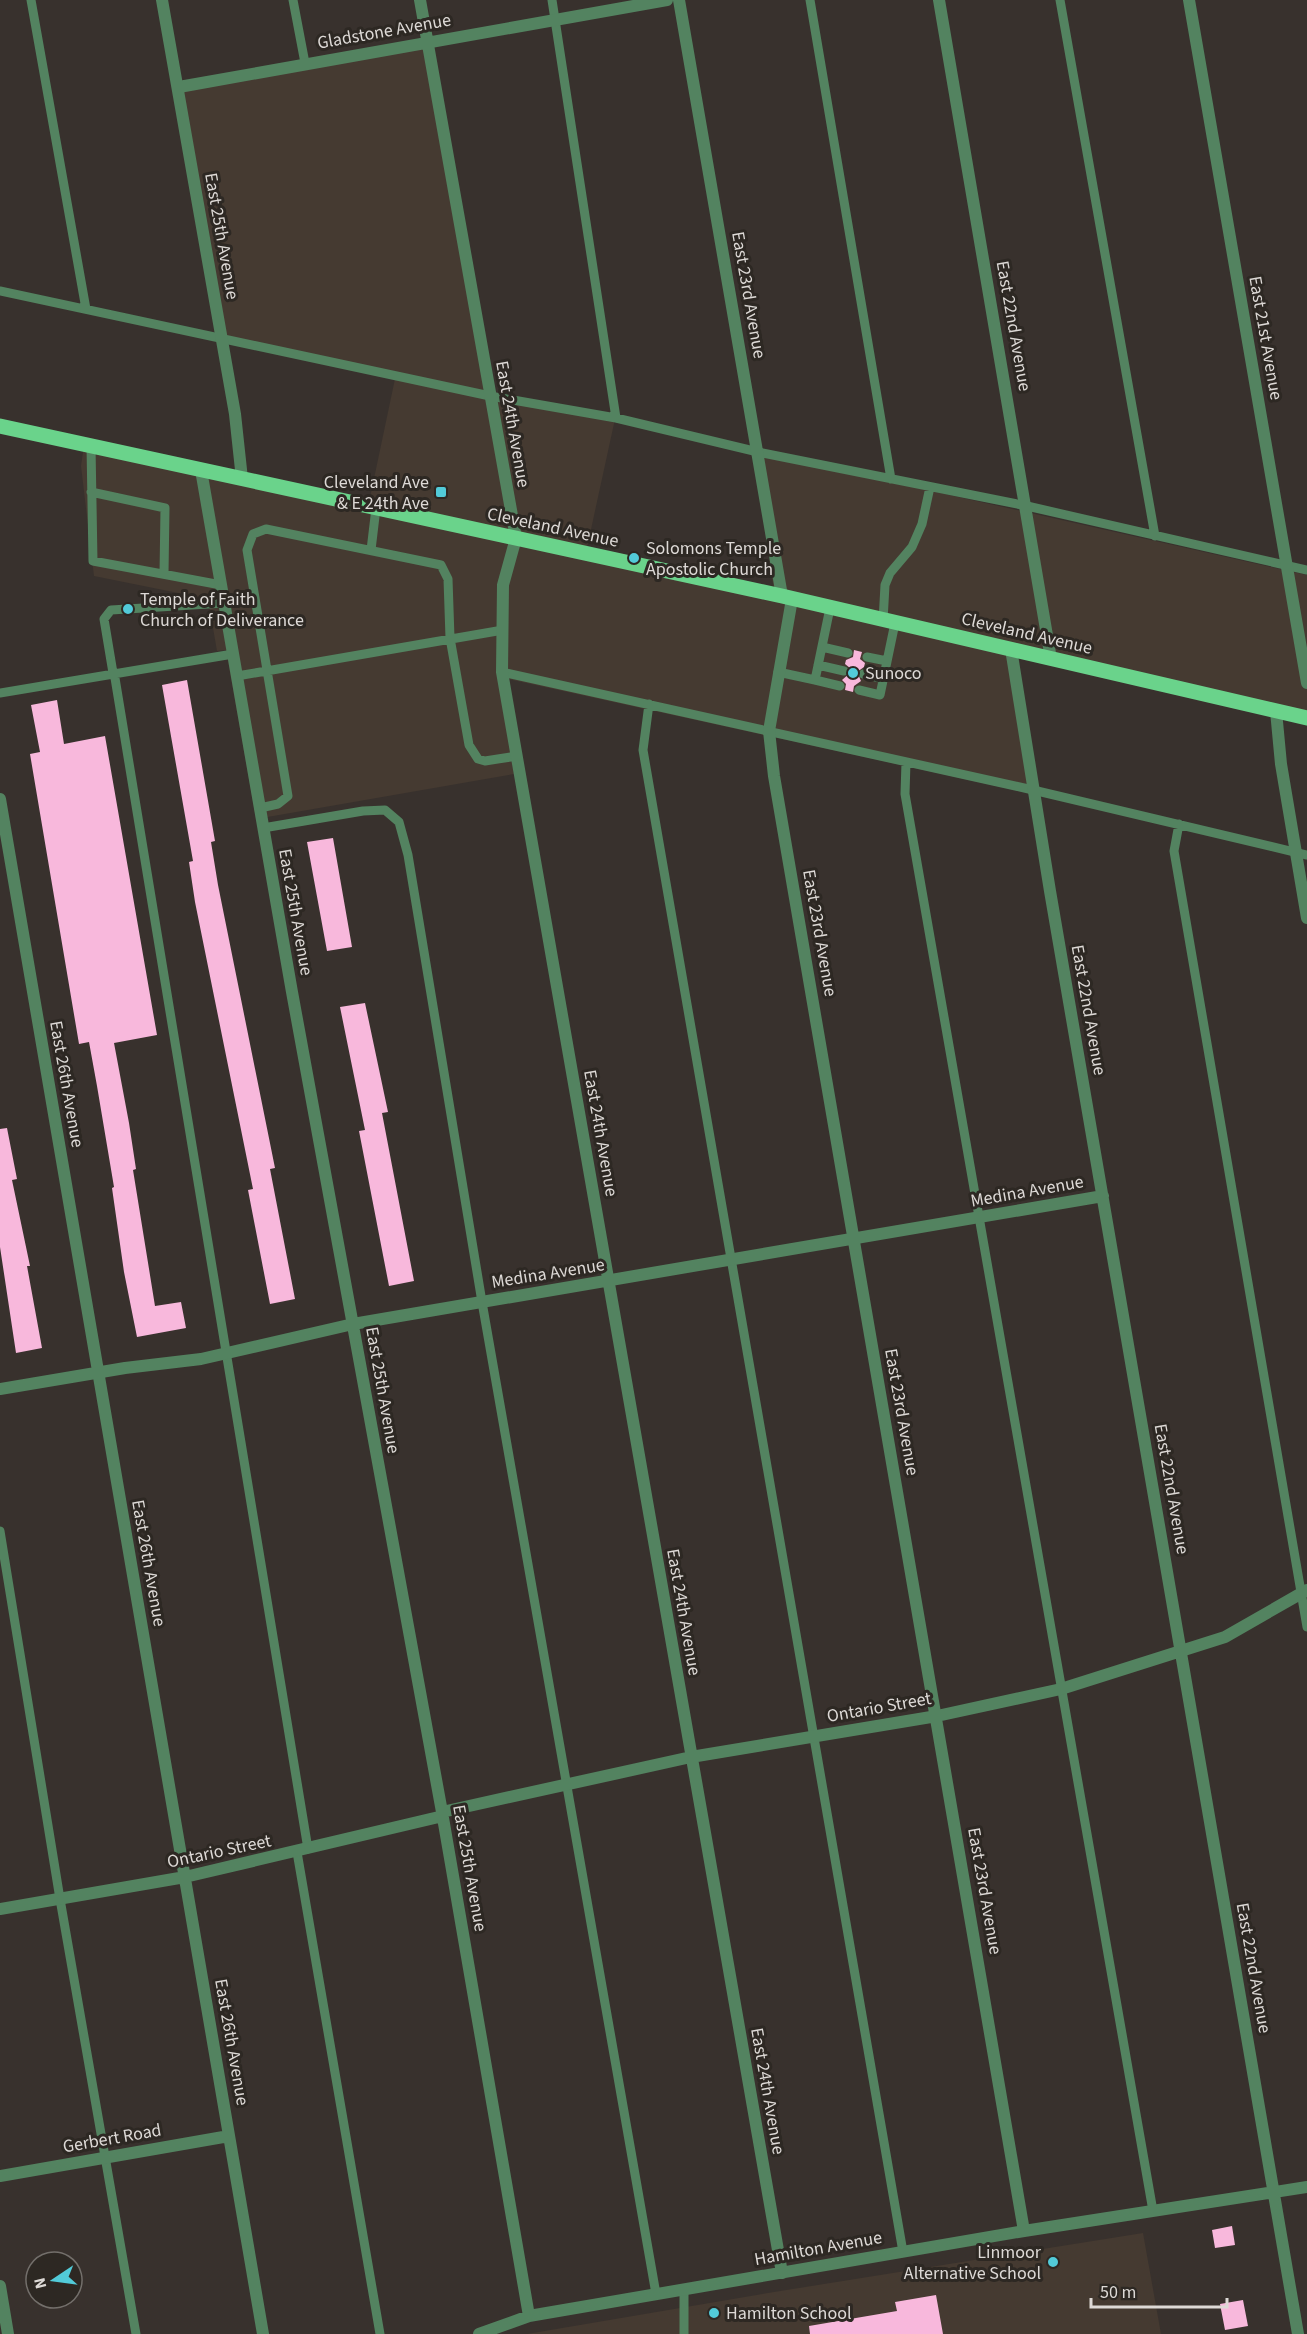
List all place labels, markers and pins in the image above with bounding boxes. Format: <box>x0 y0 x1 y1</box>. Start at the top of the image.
place label: Cleveland Ave & E 24th Ave <box>324 470 429 516</box>
marker: Cleveland Ave & E 24th Ave <box>434 485 448 499</box>
place label: Solomons Temple Apostolic Church <box>646 536 781 582</box>
marker: Solomons Temple Apostolic Church <box>627 551 641 565</box>
place label: Temple of Faith Church of Deliverance <box>140 587 304 633</box>
marker: Temple of Faith Church of Deliverance <box>121 602 135 616</box>
place label: Sunoco <box>865 661 922 686</box>
marker: Sunoco <box>846 666 860 680</box>
place label: Linmoor Alternative School <box>904 2240 1042 2286</box>
marker: Linmoor Alternative School <box>1046 2255 1060 2269</box>
place label: Hamilton School <box>726 2301 852 2326</box>
marker: Hamilton School <box>707 2306 721 2320</box>

